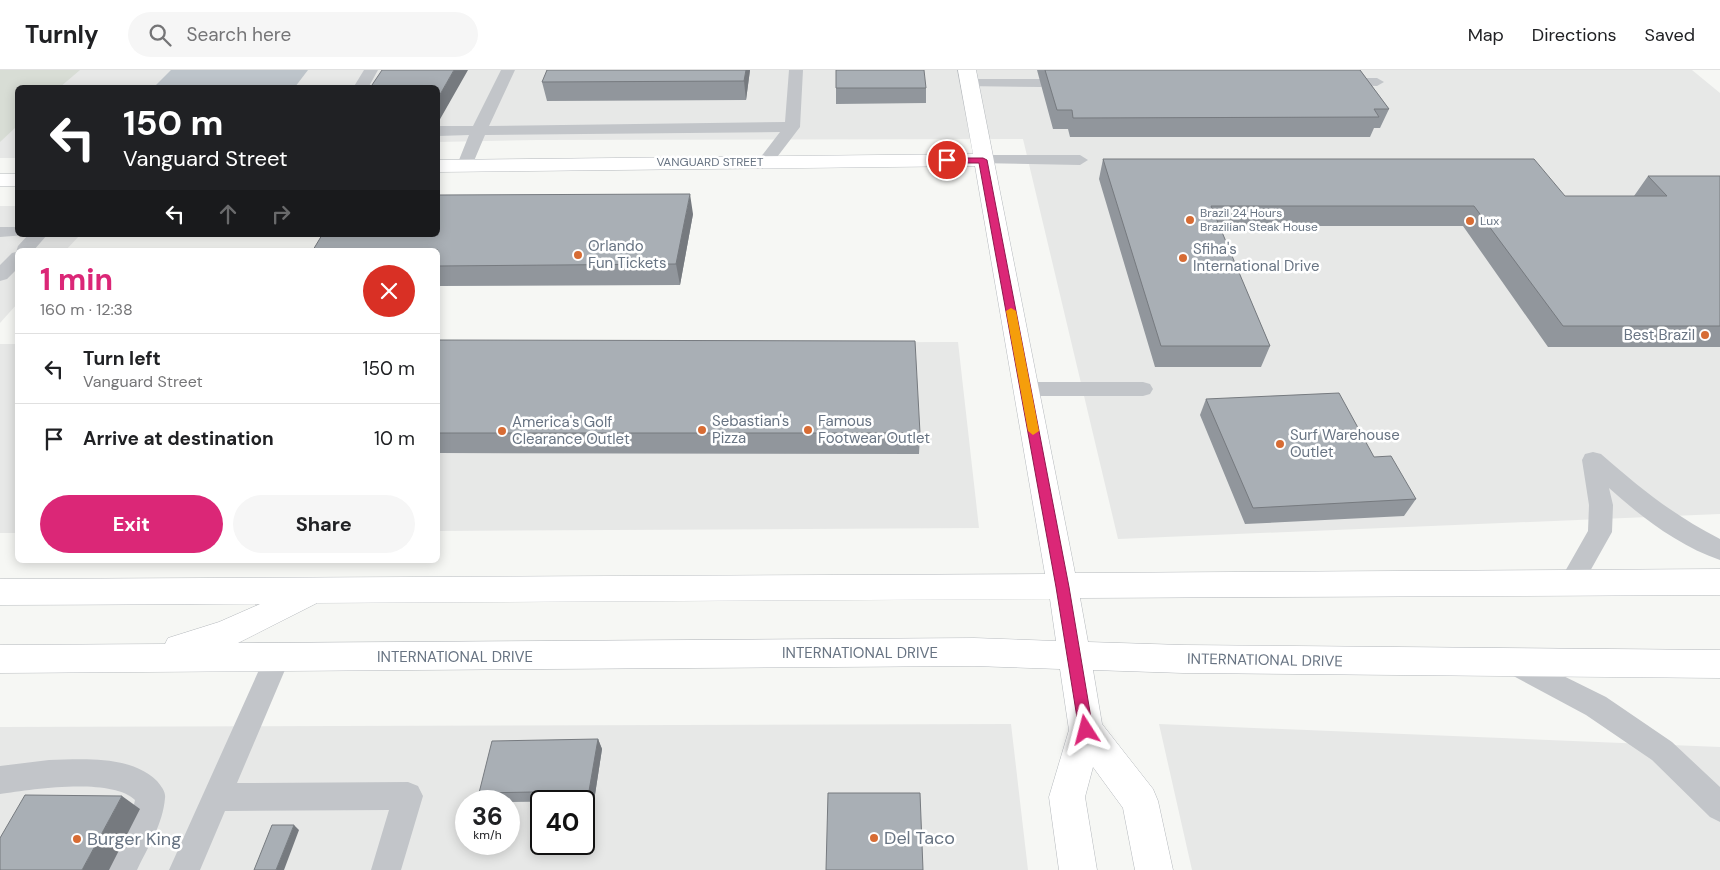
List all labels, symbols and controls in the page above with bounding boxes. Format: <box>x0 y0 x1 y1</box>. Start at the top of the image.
search box <box>128 12 478 57</box>
text: Turnly <box>25 19 98 50</box>
icon: search <box>146 21 174 49</box>
text: Search here <box>186 22 291 47</box>
text: Map <box>1468 23 1504 47</box>
text: Directions <box>1532 23 1617 47</box>
text: Saved <box>1645 23 1695 47</box>
text: 150 m <box>123 100 223 146</box>
icon: left <box>40 105 105 170</box>
pin <box>926 139 968 181</box>
text: Vanguard Street <box>123 144 288 173</box>
icon: arrive <box>933 146 961 174</box>
street label: VANGUARD STREET <box>656 154 764 170</box>
icon: left <box>161 200 189 228</box>
icon: ahead <box>214 200 242 228</box>
icon: right <box>267 200 295 228</box>
place label: Brazil 24 Hours Brazilian Steak House <box>1200 205 1318 235</box>
place label: Lux <box>1480 213 1499 229</box>
marker: Brazil 24 Hours Brazilian Steak House <box>1184 214 1196 226</box>
marker: Lux <box>1464 215 1476 227</box>
place label: Orlando Fun Tickets <box>588 236 667 273</box>
place label: Sfiha's International Drive <box>1193 239 1319 276</box>
marker: Orlando Fun Tickets <box>572 249 584 261</box>
marker: Sfiha's International Drive <box>1177 252 1189 264</box>
text: 1 min <box>40 260 113 299</box>
button: close <box>363 265 415 317</box>
text: 160 m · 12:38 <box>40 299 133 320</box>
place label: Best Brazil <box>1624 325 1695 345</box>
marker: Best Brazil <box>1699 329 1711 341</box>
text: Turn left <box>83 346 161 371</box>
icon: left <box>40 355 68 383</box>
text: 150 m <box>363 356 415 381</box>
text: Vanguard Street <box>83 371 203 392</box>
place label: Sebastian's Pizza <box>712 411 789 448</box>
place label: Famous Footwear Outlet <box>818 411 930 448</box>
place label: America's Golf Clearance Outlet <box>512 412 630 449</box>
marker: Sebastian's Pizza <box>696 424 708 436</box>
marker: Famous Footwear Outlet <box>802 424 814 436</box>
icon: arrive <box>40 425 68 453</box>
marker: America's Golf Clearance Outlet <box>496 425 508 437</box>
place label: Surf Warehouse Outlet <box>1290 425 1400 462</box>
text: Arrive at destination <box>83 426 274 451</box>
text: 10 m <box>374 426 415 451</box>
marker: Surf Warehouse Outlet <box>1274 438 1286 450</box>
button: Exit <box>40 495 223 553</box>
button: Share <box>233 495 415 553</box>
street label: INTERNATIONAL DRIVE <box>782 643 938 663</box>
street label: INTERNATIONAL DRIVE <box>377 647 533 667</box>
street label: INTERNATIONAL DRIVE <box>1187 649 1343 671</box>
position arrow <box>1059 703 1111 755</box>
speed limit sign: 40 <box>530 790 595 855</box>
text: 36 <box>472 800 503 833</box>
place label: Del Taco <box>884 826 955 850</box>
place label: Burger King <box>87 827 181 851</box>
text: km/h <box>473 827 502 843</box>
marker: Del Taco <box>868 832 880 844</box>
marker: Burger King <box>71 833 83 845</box>

